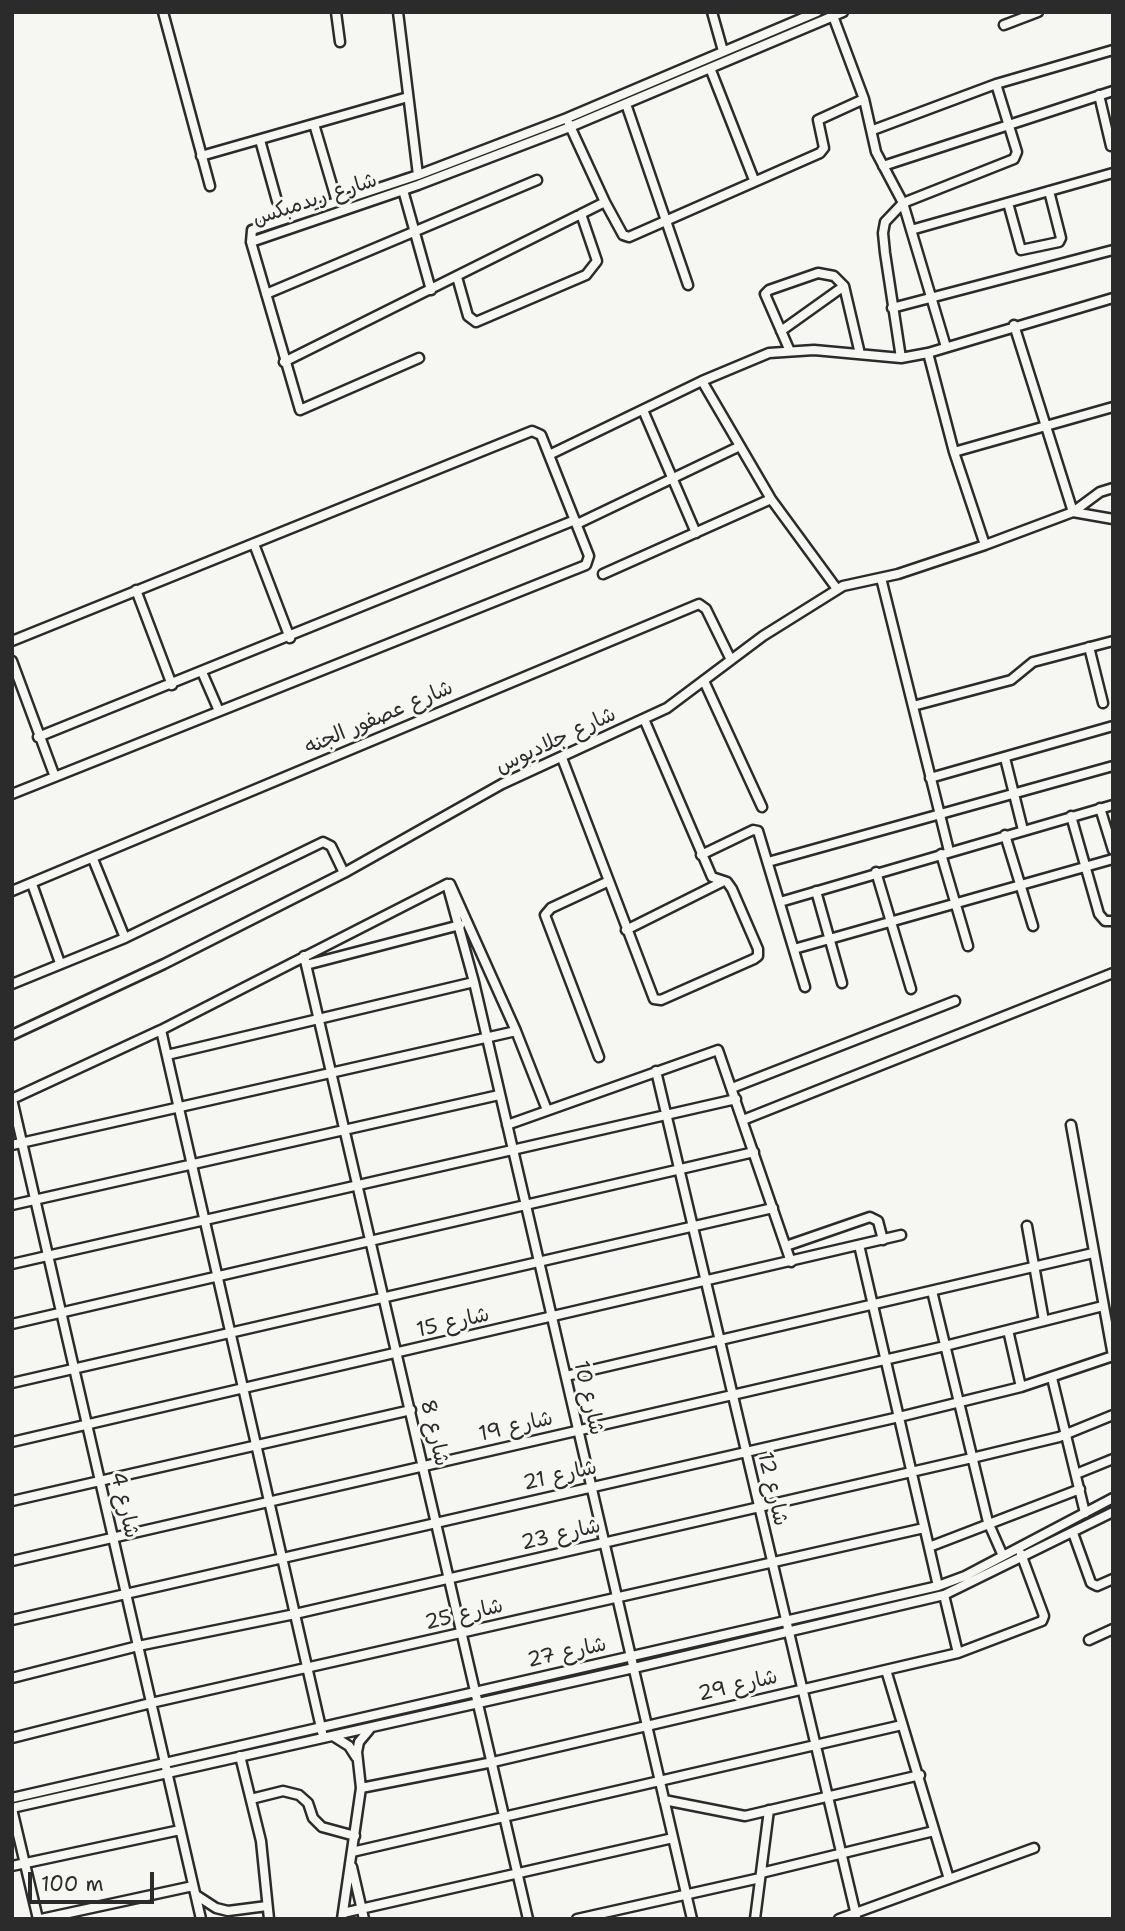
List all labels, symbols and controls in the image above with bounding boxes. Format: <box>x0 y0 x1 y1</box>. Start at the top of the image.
street label: شارع ريدمبكس <box>250 168 380 232</box>
street label: شارع عصفور الجنه <box>301 675 457 761</box>
street label: شارع جلاديوس <box>492 702 620 780</box>
street label: شارع 15 <box>414 1302 492 1344</box>
street label: شارع 10 <box>567 1358 609 1438</box>
street label: شارع 8 <box>414 1397 454 1469</box>
street label: شارع 19 <box>477 1406 555 1448</box>
street label: شارع 12 <box>751 1450 793 1528</box>
street label: شارع 21 <box>521 1455 599 1497</box>
street label: شارع 4 <box>104 1469 144 1541</box>
street label: شارع 23 <box>519 1514 603 1556</box>
street label: شارع 25 <box>422 1594 506 1636</box>
street label: شارع 27 <box>525 1632 609 1674</box>
street label: شارع 29 <box>696 1665 780 1707</box>
scale bar <box>32 1857 158 1901</box>
text: 100 m <box>41 1870 104 1898</box>

